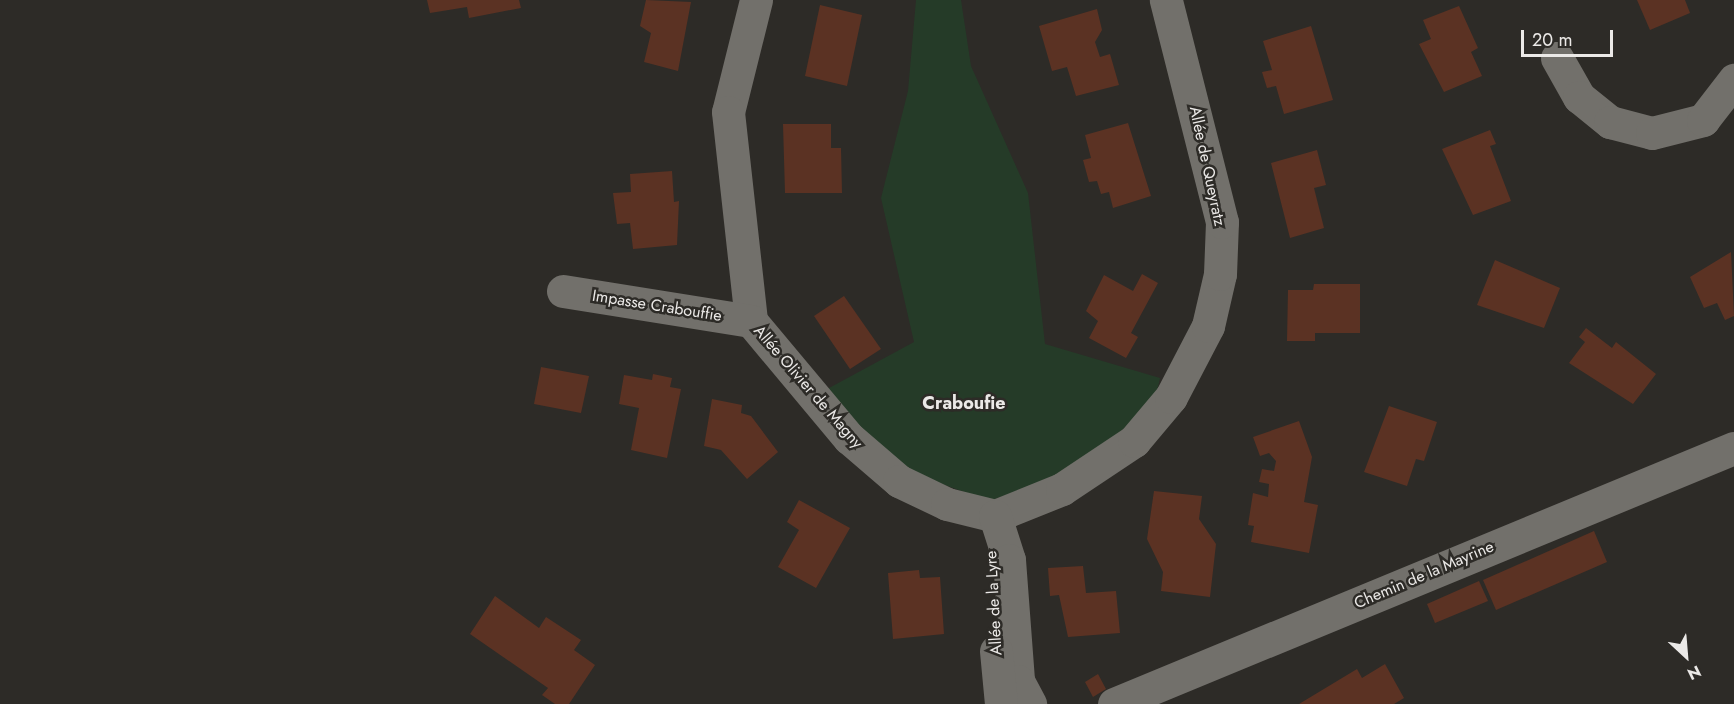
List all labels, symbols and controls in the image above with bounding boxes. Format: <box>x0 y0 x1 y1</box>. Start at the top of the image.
scale bar <box>1524 18 1616 56</box>
text: 20 m <box>1532 27 1572 53</box>
street label: Allée de Queyratz <box>1185 104 1229 228</box>
street label: Impasse Crabouffie <box>591 286 723 326</box>
street label: Allée Olivier de Magny <box>749 322 867 452</box>
district label: Craboufie <box>922 392 1006 414</box>
street label: Chemin de la Mayrine <box>1351 537 1497 613</box>
street label: Allée de la Lyre <box>982 550 1006 656</box>
north arrow <box>1656 626 1716 686</box>
text: N <box>1683 660 1705 686</box>

